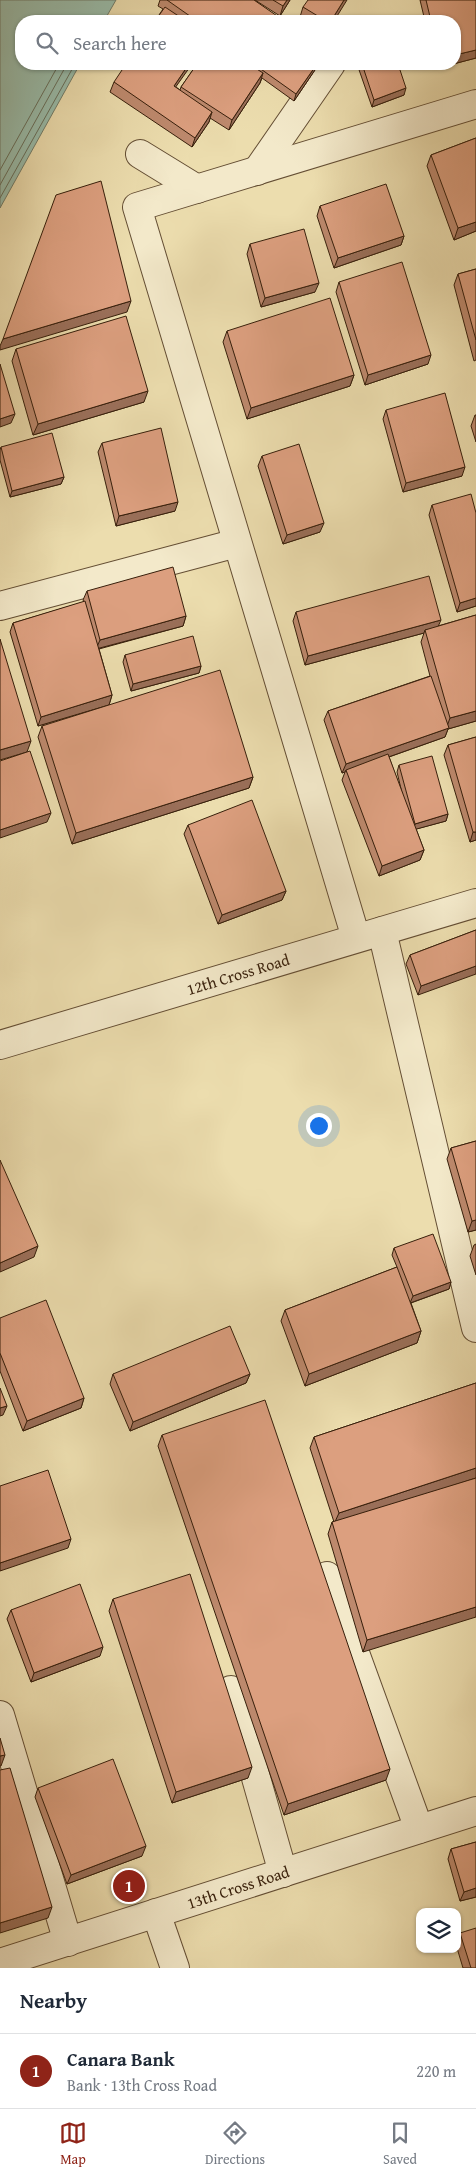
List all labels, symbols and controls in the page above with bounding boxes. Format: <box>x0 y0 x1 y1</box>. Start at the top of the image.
search box <box>15 15 461 70</box>
icon: search <box>33 29 61 57</box>
text: Search here <box>73 29 167 57</box>
street label: 12th Cross Road <box>184 947 293 1001</box>
your location <box>306 1113 332 1139</box>
street label: 13th Cross Road <box>184 1859 293 1915</box>
pin: 1 <box>113 1867 145 1905</box>
map controls <box>416 1908 461 1953</box>
button: layers <box>416 1908 461 1953</box>
text: Nearby <box>20 1985 87 2016</box>
text: Canara Bank <box>67 2045 174 2073</box>
text: 1 <box>32 2059 40 2083</box>
text: 220 m <box>416 2059 456 2083</box>
text: Bank · 13th Cross Road <box>67 2073 217 2097</box>
tab: Map <box>59 2119 87 2169</box>
tab: Directions <box>205 2119 265 2169</box>
tab: Saved <box>383 2119 417 2169</box>

